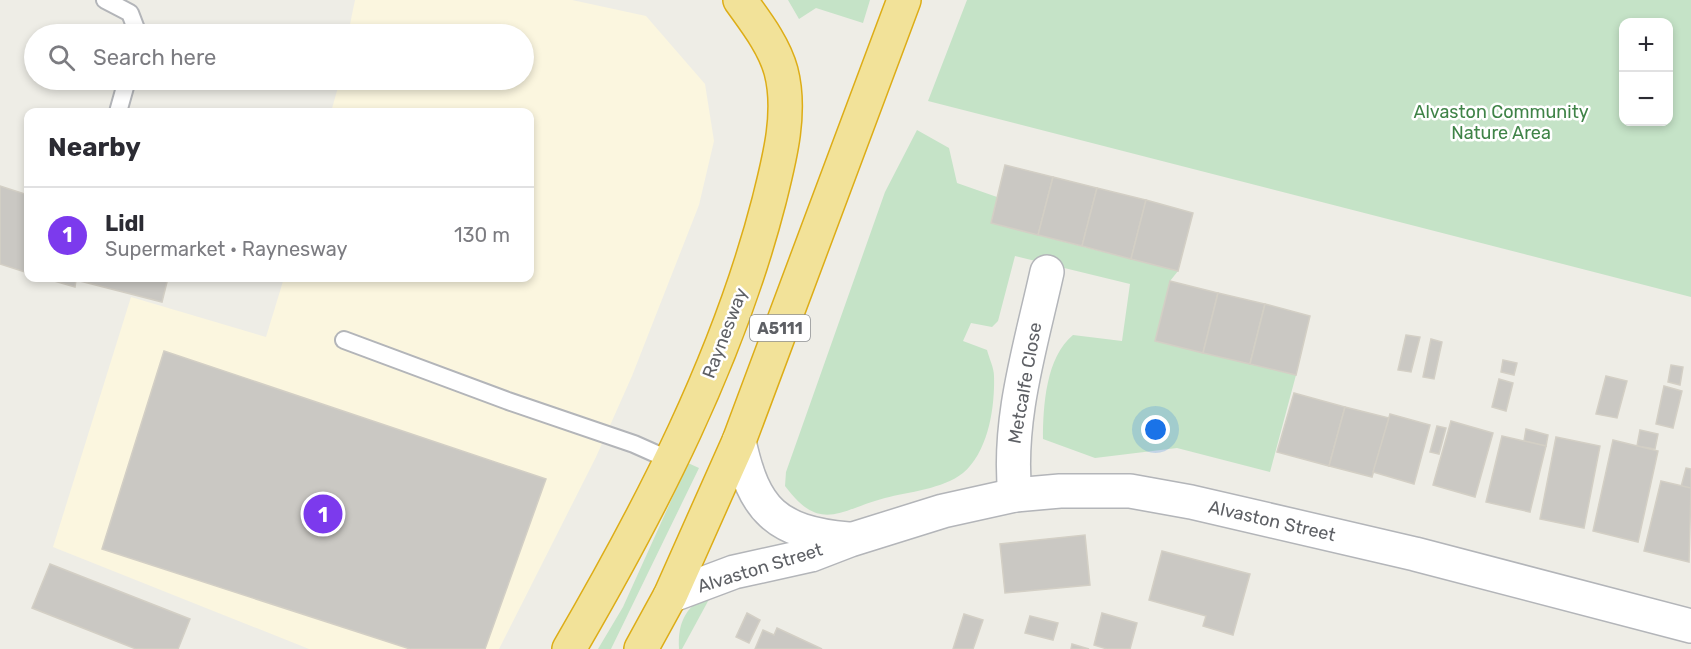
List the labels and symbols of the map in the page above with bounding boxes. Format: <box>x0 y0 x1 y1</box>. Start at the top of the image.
park label: Alvaston Community Nature Area <box>1413 101 1589 144</box>
street label: Raynesway <box>698 285 752 381</box>
road number: A5111 <box>750 315 810 341</box>
street label: Metcalfe Close <box>1004 321 1046 445</box>
your location <box>1141 415 1170 444</box>
pin: 1 <box>304 492 342 536</box>
street label: Alvaston Street <box>1206 496 1338 546</box>
street label: Alvaston Street <box>695 538 825 598</box>

